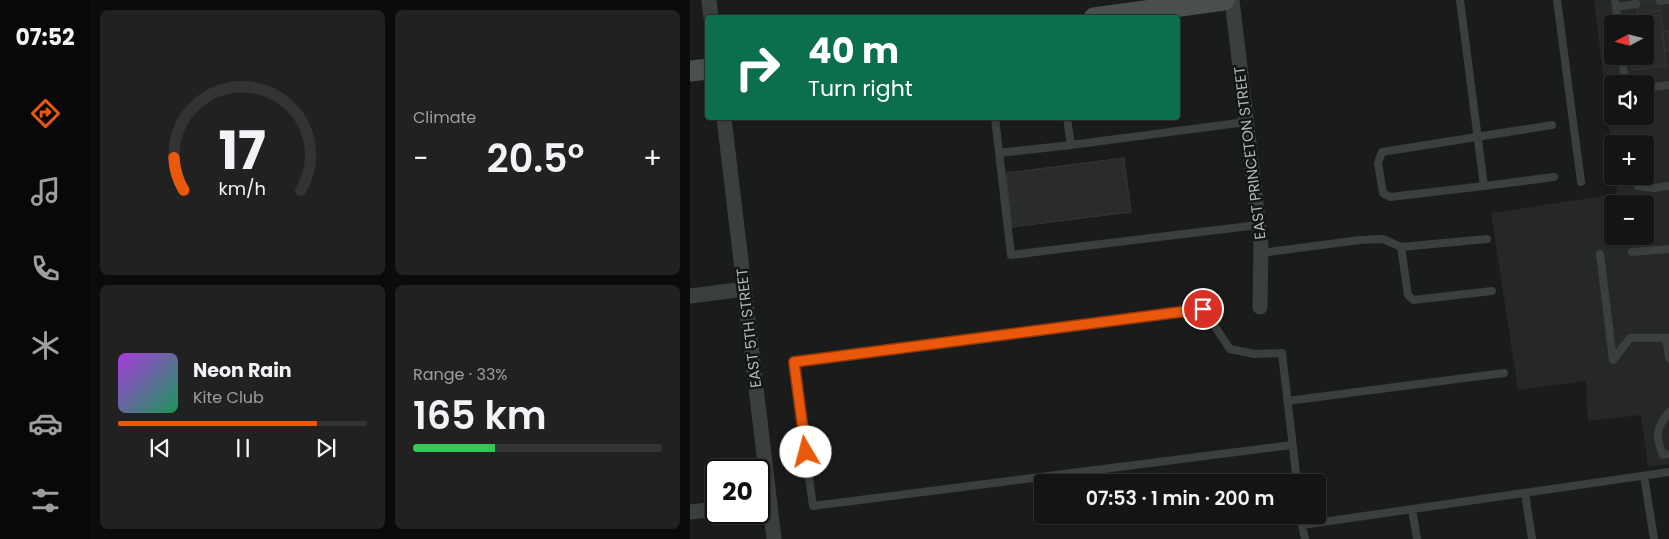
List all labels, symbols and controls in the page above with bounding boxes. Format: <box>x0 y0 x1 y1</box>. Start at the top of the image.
north arrow <box>1604 15 1654 65</box>
map controls <box>1604 15 1654 245</box>
text: 07:52 <box>15 22 75 53</box>
text: 40 m <box>808 26 899 75</box>
icon: right <box>725 35 790 100</box>
street label: EAST PRINCETON STREET <box>1228 65 1271 241</box>
text: Turn right <box>808 73 913 104</box>
button: sound <box>1604 75 1654 125</box>
icon: directions <box>28 96 63 131</box>
text: Climate <box>413 106 476 129</box>
text: 17 <box>219 114 266 187</box>
text: 20.5° <box>487 132 584 185</box>
button: + <box>1604 135 1654 185</box>
text: − <box>413 139 428 178</box>
text: + <box>643 139 662 178</box>
icon: music <box>28 174 63 209</box>
text: km/h <box>219 176 266 201</box>
button: − <box>1604 195 1654 245</box>
icon: phone <box>28 251 63 286</box>
street label: EAST 5TH STREET <box>731 267 766 389</box>
pin <box>1182 288 1224 330</box>
icon: arrive <box>1189 295 1217 323</box>
icon: climate <box>28 328 63 363</box>
text: Neon Rain <box>193 357 292 384</box>
text: Range · 33% <box>413 363 507 386</box>
text: Kite Club <box>193 386 264 409</box>
text: 165 km <box>413 389 547 442</box>
icon: car <box>28 406 63 441</box>
position arrow <box>779 425 831 477</box>
icon: previous <box>146 434 174 462</box>
icon: pause <box>229 434 257 462</box>
icon: next <box>312 434 340 462</box>
speed limit sign: 20 <box>705 459 770 524</box>
icon: filters <box>28 483 63 518</box>
text: 07:53 · 1 min · 200 m <box>1086 485 1274 512</box>

